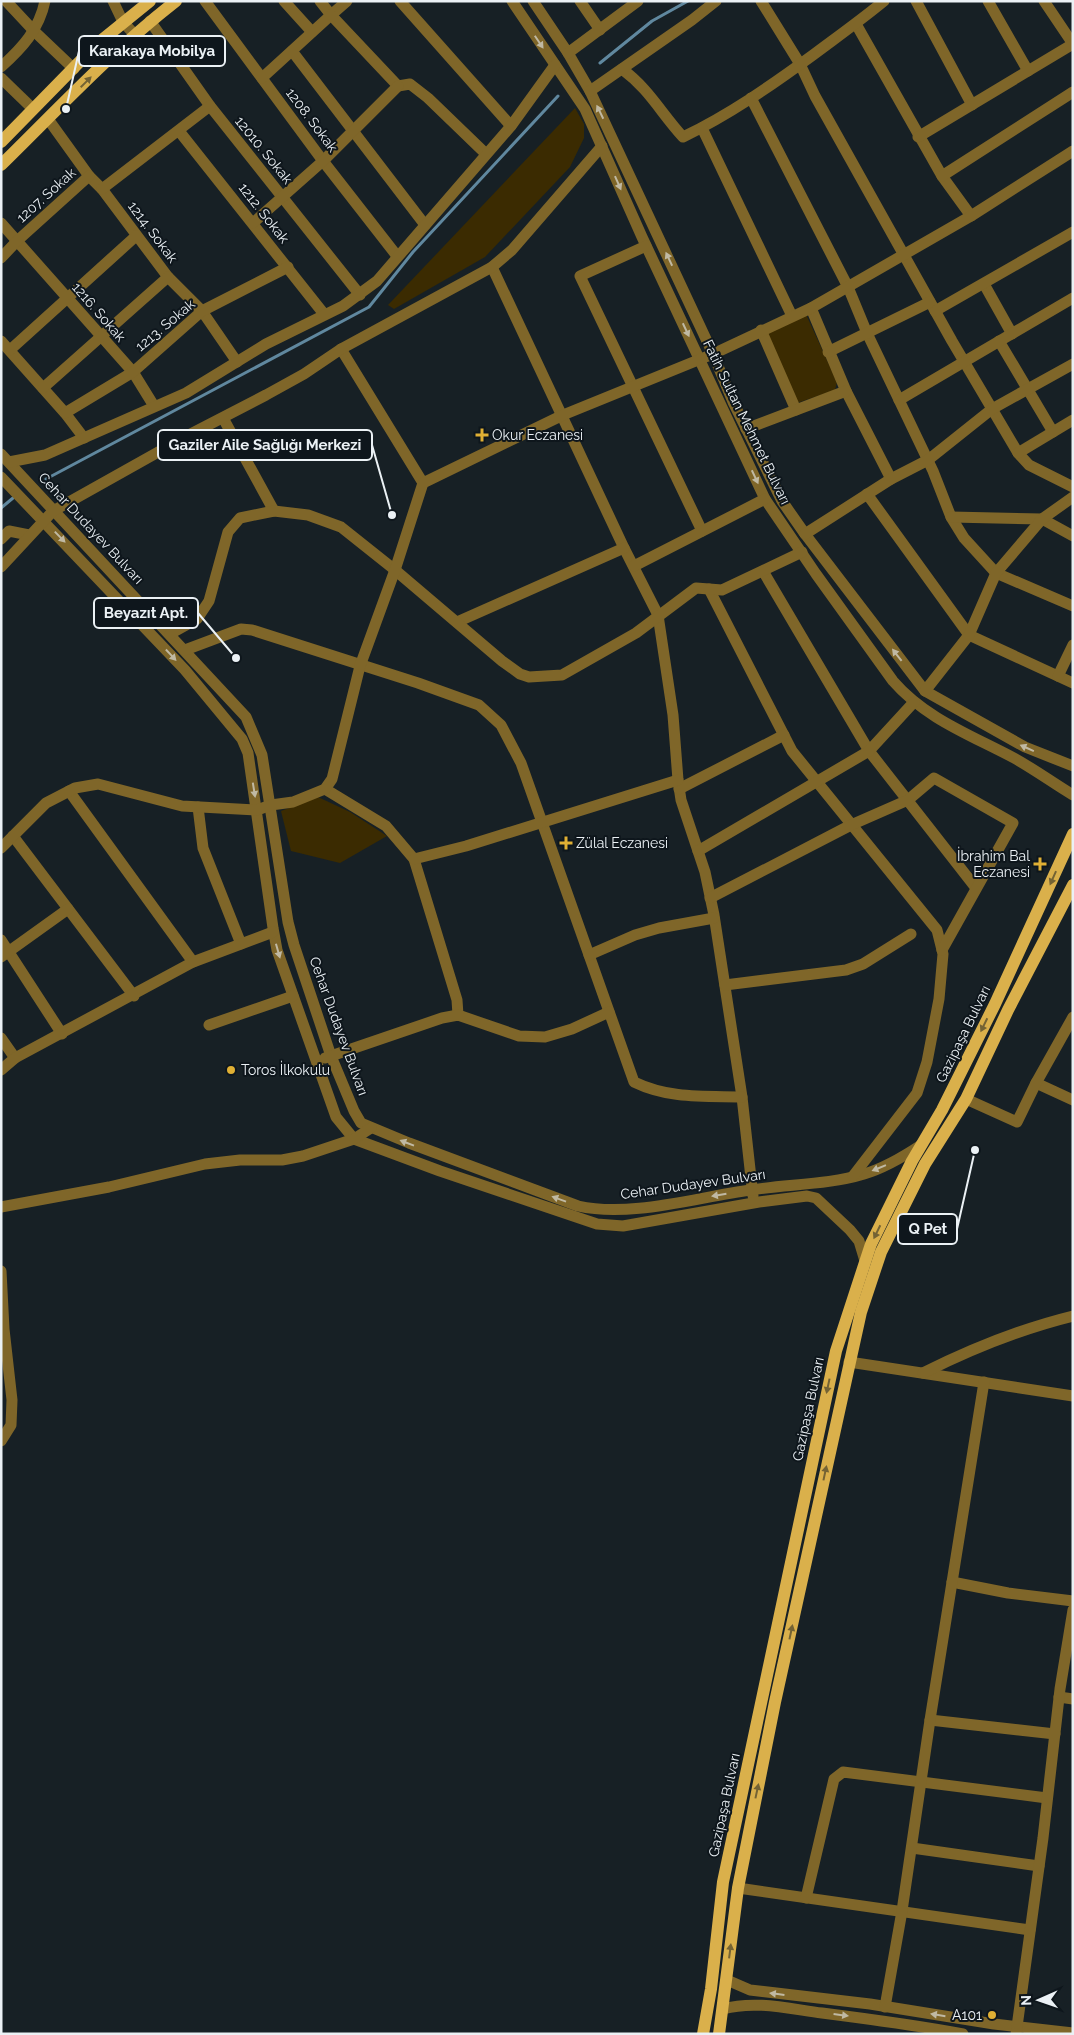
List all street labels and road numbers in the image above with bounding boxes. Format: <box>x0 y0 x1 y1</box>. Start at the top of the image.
street label: 1208. Sokak <box>283 85 341 155</box>
street label: 12010. Sokak <box>232 113 296 187</box>
street label: 1207. Sokak <box>13 164 79 226</box>
street label: 1212. Sokak <box>236 180 293 247</box>
street label: 1214. Sokak <box>125 198 182 266</box>
street label: 1216. Sokak <box>69 279 129 345</box>
street label: 1213. Sokak <box>132 295 198 354</box>
street label: Fatih Sultan Mehmet Bulvarı <box>700 337 794 507</box>
street label: Cehar Dudayev Bulvarı <box>35 469 147 587</box>
street label: Cehar Dudayev Bulvarı <box>306 955 372 1097</box>
street label: Gazipaşa Bulvarı <box>933 983 993 1085</box>
street label: Cehar Dudayev Bulvarı <box>619 1166 767 1202</box>
street label: Gazipaşa Bulvarı <box>789 1356 827 1462</box>
street label: Gazipaşa Bulvarı <box>705 1752 743 1858</box>

